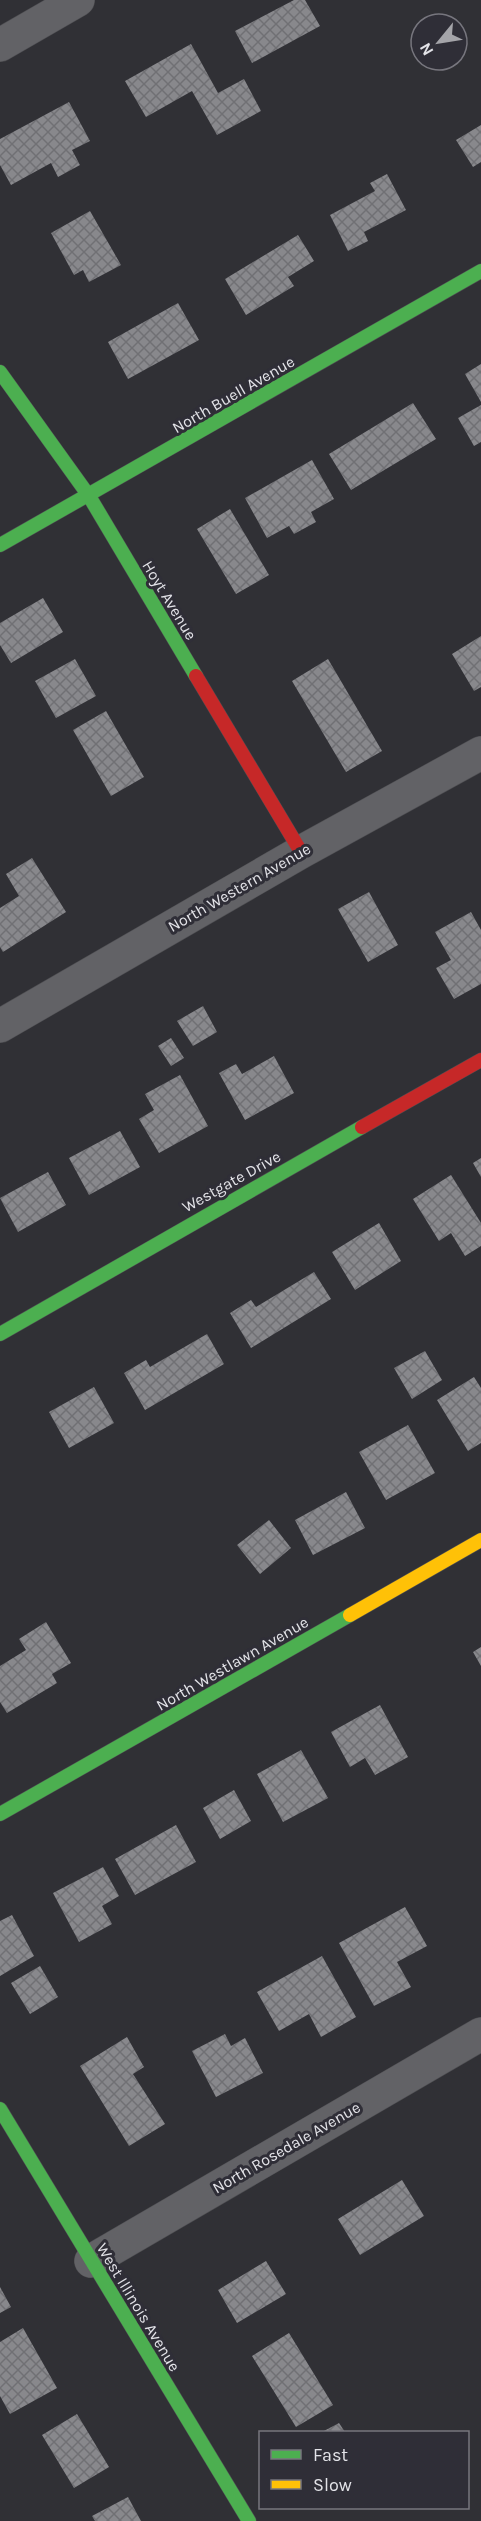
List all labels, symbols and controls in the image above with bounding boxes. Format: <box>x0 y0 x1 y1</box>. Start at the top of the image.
north arrow <box>409 12 469 72</box>
text: N <box>415 40 438 59</box>
street label: North Buell Avenue <box>169 352 298 437</box>
street label: Hoyt Avenue <box>138 557 201 643</box>
street label: North Western Avenue <box>165 839 314 936</box>
street label: Westgate Drive <box>179 1147 284 1216</box>
street label: North Westlawn Avenue <box>153 1612 312 1715</box>
street label: North Rosedale Avenue <box>209 2097 364 2198</box>
street label: West Illinois Avenue <box>93 2240 184 2375</box>
legend <box>259 2431 469 2509</box>
text: Fast <box>313 2444 348 2466</box>
text: Slow <box>313 2474 352 2496</box>

